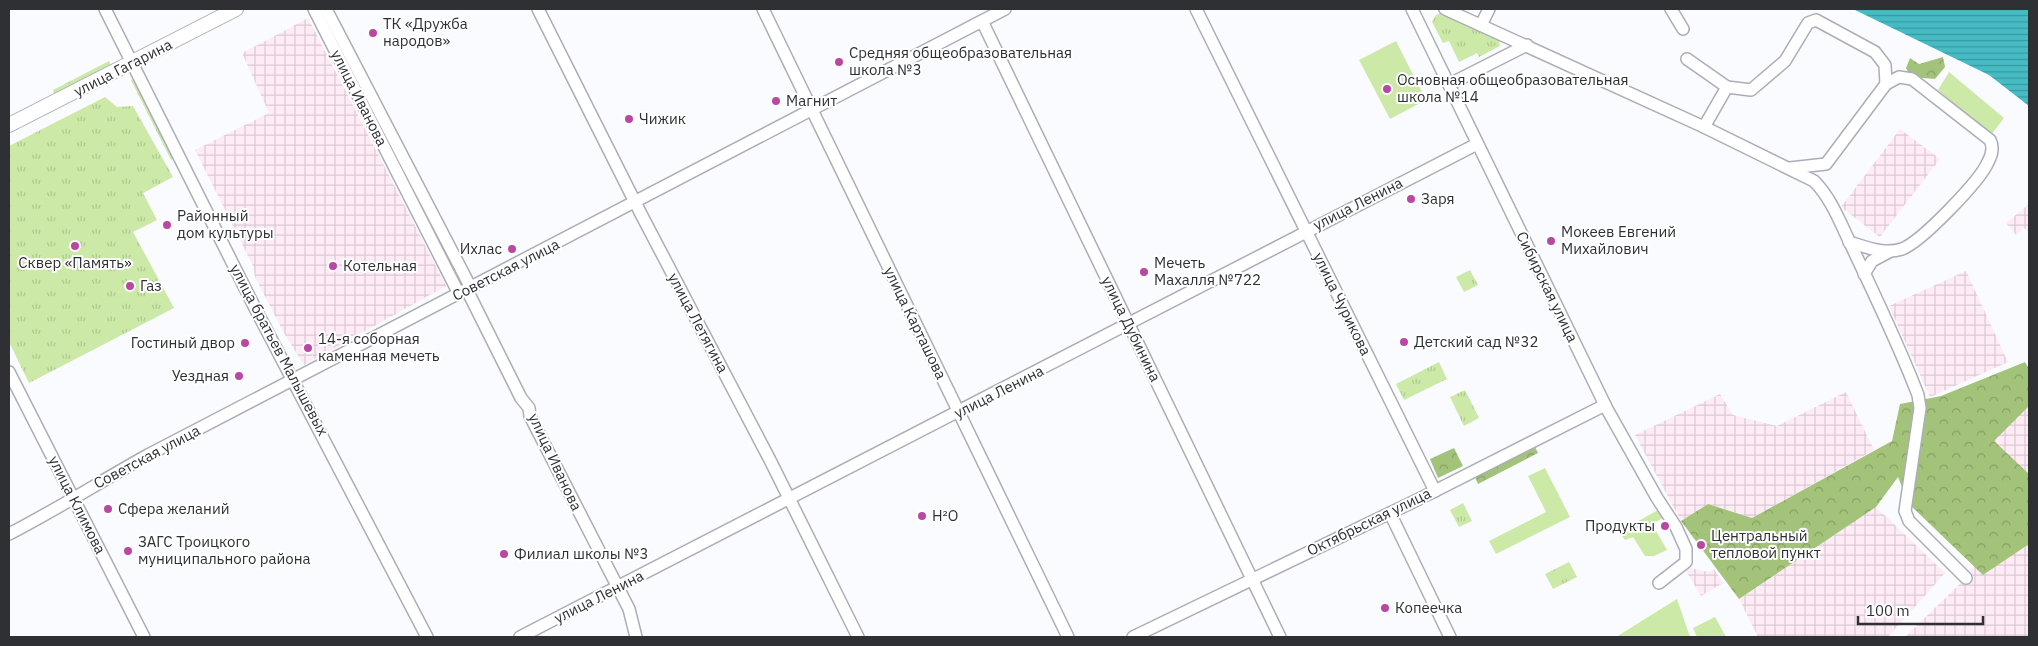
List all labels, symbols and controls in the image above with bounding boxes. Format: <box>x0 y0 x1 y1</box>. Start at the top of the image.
place label: ТК «Дружба народов» <box>383 14 468 50</box>
marker: ТК «Дружба народов» <box>367 27 379 39</box>
street label: улица Гагарина <box>70 35 175 101</box>
place label: Средняя общеобразовательная школа №3 <box>849 43 1072 79</box>
street label: улица Иванова <box>327 46 392 149</box>
marker: Средняя общеобразовательная школа №3 <box>833 56 845 68</box>
place label: Основная общеобразовательная школа №14 <box>1397 70 1629 106</box>
marker: Основная общеобразовательная школа №14 <box>1381 83 1393 95</box>
place label: Магнит <box>786 91 837 110</box>
marker: Магнит <box>770 95 782 107</box>
place label: Чижик <box>639 109 686 128</box>
marker: Чижик <box>623 113 635 125</box>
street label: улица Ленина <box>1310 173 1406 234</box>
place label: Заря <box>1421 189 1455 208</box>
marker: Заря <box>1405 193 1417 205</box>
place label: Районный дом культуры <box>177 206 274 242</box>
marker: Районный дом культуры <box>161 219 173 231</box>
place label: Мокеев Евгений Михайлович <box>1561 222 1676 258</box>
street label: Сибирская улица <box>1512 228 1582 345</box>
street label: Советская улица <box>449 234 563 305</box>
marker: Мокеев Евгений Михайлович <box>1545 235 1557 247</box>
place label: Ихлас <box>460 239 502 258</box>
marker: Сквер «Память» <box>69 240 81 252</box>
marker: Ихлас <box>506 243 518 255</box>
street label: улица Чурикова <box>1309 249 1376 359</box>
place label: Сквер «Память» <box>18 253 132 272</box>
place label: Мечеть Махалля №722 <box>1154 253 1261 289</box>
place label: Котельная <box>343 256 417 275</box>
marker: Котельная <box>327 260 339 272</box>
street label: улица братьев Малышевых <box>226 261 333 439</box>
street label: улица Карташова <box>880 263 951 382</box>
marker: Мечеть Махалля №722 <box>1138 266 1150 278</box>
street label: улица Летягина <box>664 269 733 376</box>
street label: улица Дубинина <box>1098 273 1165 385</box>
place label: Газ <box>140 276 162 295</box>
marker: Газ <box>124 280 136 292</box>
place label: 14-я соборная каменная мечеть <box>318 329 440 365</box>
place label: Детский сад №32 <box>1414 332 1539 351</box>
place label: Гостиный двор <box>131 333 235 352</box>
marker: Детский сад №32 <box>1398 336 1410 348</box>
marker: Гостиный двор <box>239 337 251 349</box>
marker: 14-я соборная каменная мечеть <box>302 342 314 354</box>
street label: улица Ленина <box>951 361 1047 422</box>
place label: Уездная <box>172 366 229 385</box>
marker: Уездная <box>233 370 245 382</box>
street label: улица Иванова <box>525 410 586 514</box>
street label: Советская улица <box>90 421 203 493</box>
street label: улица Климова <box>45 453 110 557</box>
street label: Октябрьская улица <box>1304 483 1434 560</box>
place label: Сфера желаний <box>118 499 230 518</box>
marker: Сфера желаний <box>102 503 114 515</box>
place label: H²O <box>932 506 958 525</box>
marker: H²O <box>916 510 928 522</box>
place label: Продукты <box>1585 516 1655 535</box>
marker: Продукты <box>1659 520 1671 532</box>
place label: Центральный тепловой пункт <box>1711 526 1821 562</box>
place label: ЗАГС Троицкого муниципального района <box>138 532 311 568</box>
marker: Центральный тепловой пункт <box>1695 539 1707 551</box>
place label: Филиал школы №3 <box>514 544 649 563</box>
marker: ЗАГС Троицкого муниципального района <box>122 545 134 557</box>
marker: Филиал школы №3 <box>498 548 510 560</box>
street label: улица Ленина <box>551 566 647 627</box>
scale bar <box>1858 594 1983 626</box>
place label: Копеечка <box>1395 598 1462 617</box>
text: 100 m <box>1866 601 1910 620</box>
marker: Копеечка <box>1379 602 1391 614</box>

